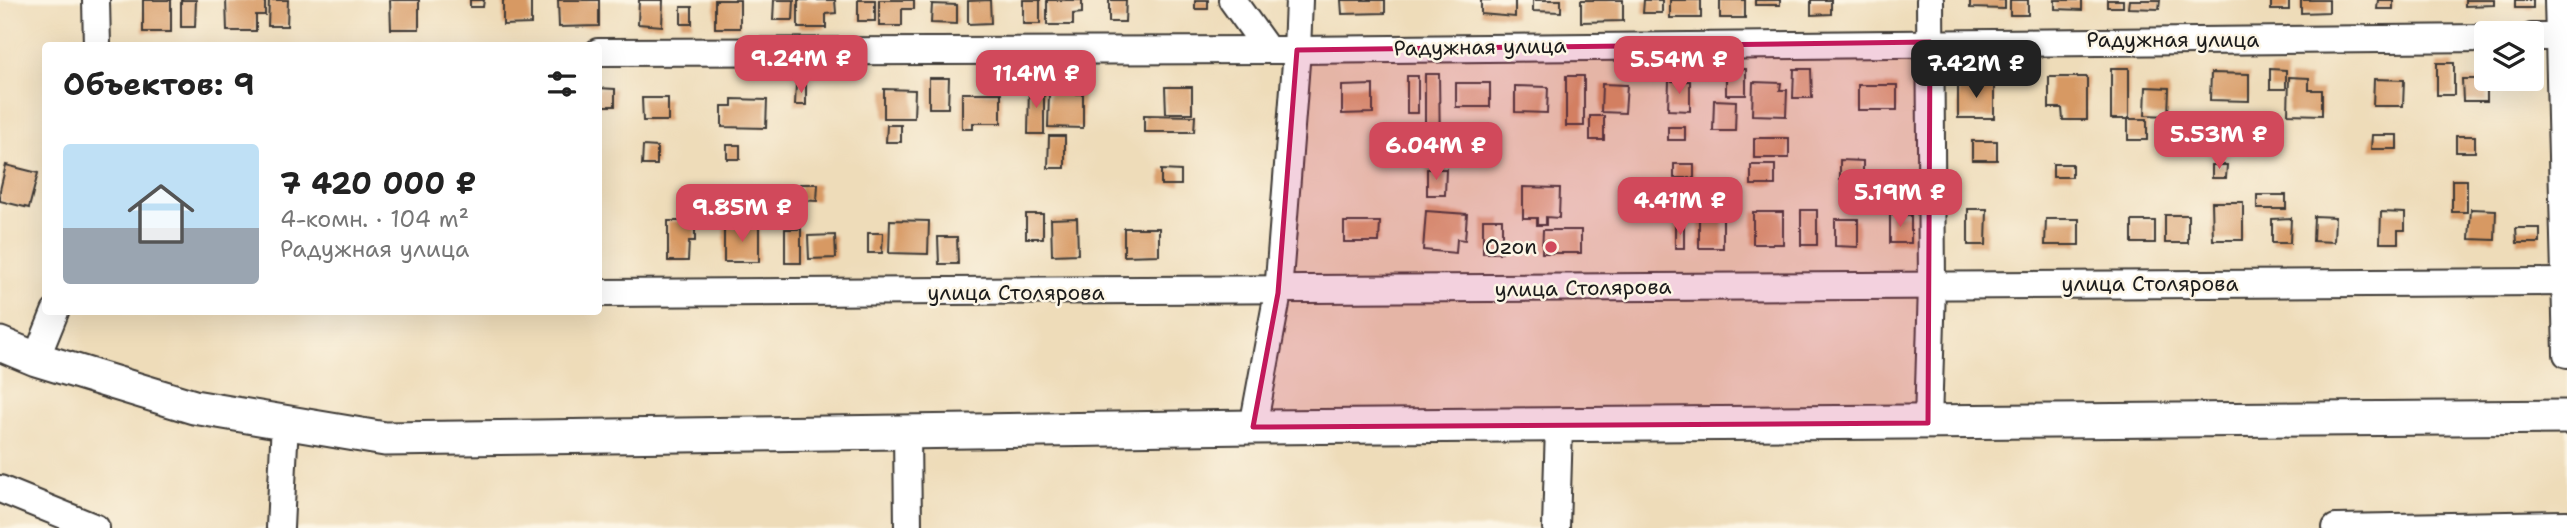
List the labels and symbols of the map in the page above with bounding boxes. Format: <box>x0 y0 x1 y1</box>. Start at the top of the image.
street label: Радужная улица <box>2087 26 2259 54</box>
street label: Радужная улица <box>1393 31 1567 63</box>
pin: 9.24M ₽ <box>736 36 866 95</box>
pin: 5.54M ₽ <box>1614 36 1744 96</box>
pin: 7.42M ₽ <box>1911 41 2041 100</box>
pin: 11.4M ₽ <box>971 50 1101 110</box>
pin: 5.53M ₽ <box>2154 111 2284 171</box>
pin: 6.04M ₽ <box>1371 122 1501 182</box>
pin: 5.19M ₽ <box>1835 170 1965 229</box>
pin: 4.41M ₽ <box>1615 177 1745 237</box>
pin: 9.85M ₽ <box>677 184 807 244</box>
place label: Ozon <box>1485 233 1537 261</box>
marker: Ozon <box>1543 239 1559 255</box>
street label: улица Столярова <box>2062 270 2238 298</box>
street label: улица Столярова <box>1494 272 1672 304</box>
street label: улица Столярова <box>928 279 1104 307</box>

